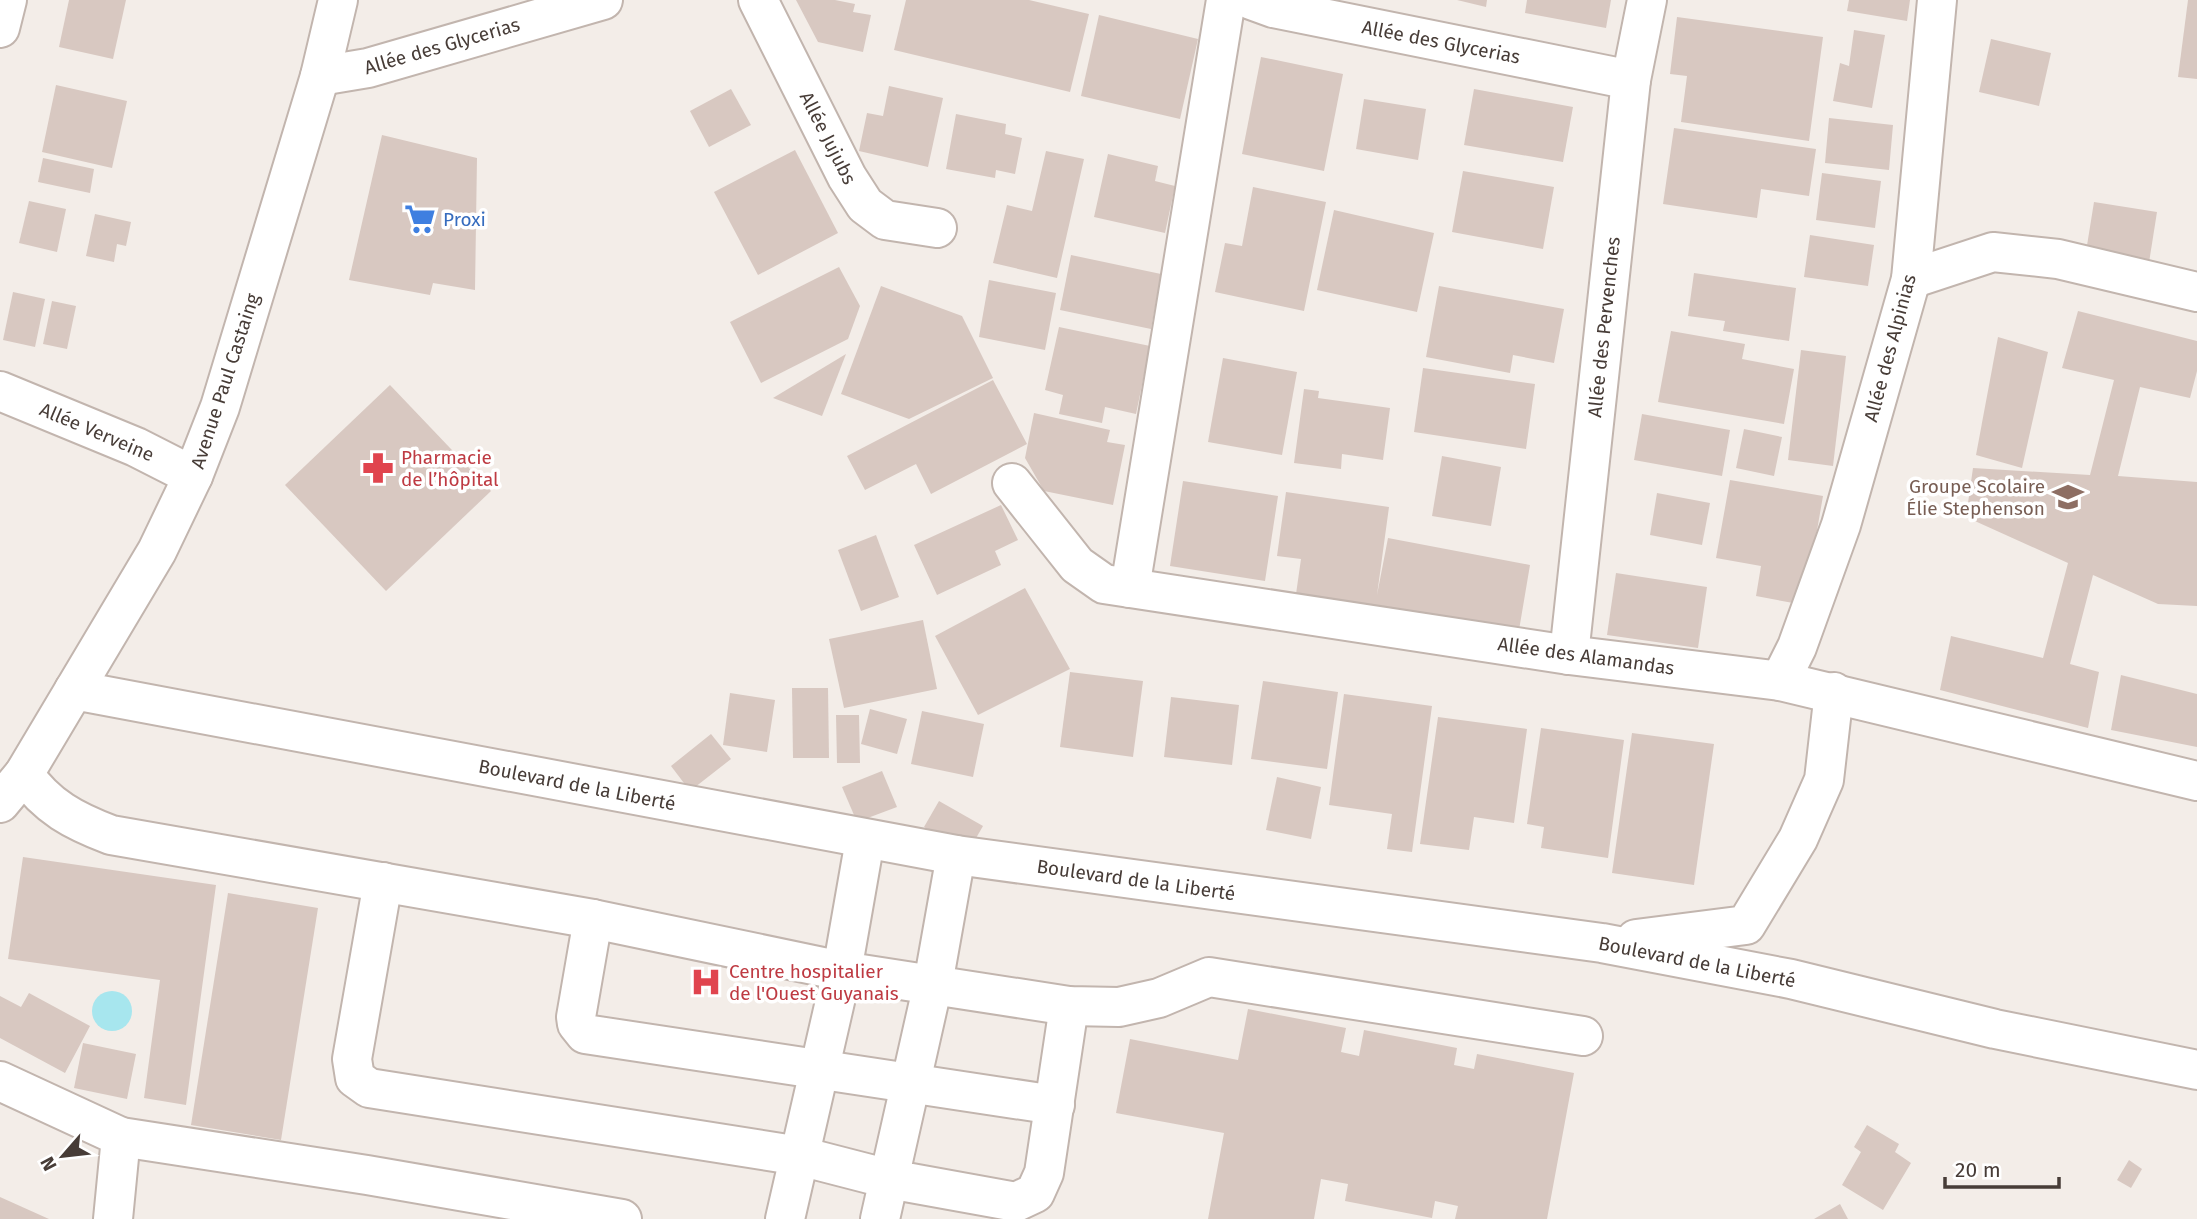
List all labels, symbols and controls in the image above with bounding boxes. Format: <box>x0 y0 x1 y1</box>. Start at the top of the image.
street label: Allée des Glycerias <box>362 13 523 79</box>
street label: Allée des Glycerias <box>1360 15 1522 69</box>
street label: Allée Jujubs <box>795 88 861 188</box>
supermarket icon: Proxi <box>403 202 437 236</box>
place label: Proxi <box>443 208 486 231</box>
street label: Allée des Pervenches <box>1583 235 1625 419</box>
street label: Allée des Alpinias <box>1859 272 1921 424</box>
street label: Avenue Paul Castaing <box>186 290 264 472</box>
street label: Allée Verveine <box>36 398 158 466</box>
place label: Pharmacie de l’hôpital <box>401 446 499 491</box>
pharmacy icon: Pharmacie de l’hôpital <box>361 451 395 485</box>
place label: Groupe Scolaire Élie Stephenson <box>1906 475 2045 520</box>
school or university icon: Groupe Scolaire Élie Stephenson <box>2051 480 2085 514</box>
street label: Allée des Alamandas <box>1496 632 1676 680</box>
street label: Boulevard de la Liberté <box>476 755 678 815</box>
street label: Boulevard de la Liberté <box>1035 855 1237 905</box>
street label: Boulevard de la Liberté <box>1596 932 1798 992</box>
place label: Centre hospitalier de l'Ouest Guyanais <box>729 960 899 1005</box>
hospital icon: Centre hospitalier de l'Ouest Guyanais <box>689 965 723 999</box>
north arrow <box>28 1121 98 1191</box>
scale bar <box>1945 1146 2059 1190</box>
text: N <box>35 1153 62 1175</box>
text: 20 m <box>1955 1157 2001 1183</box>

